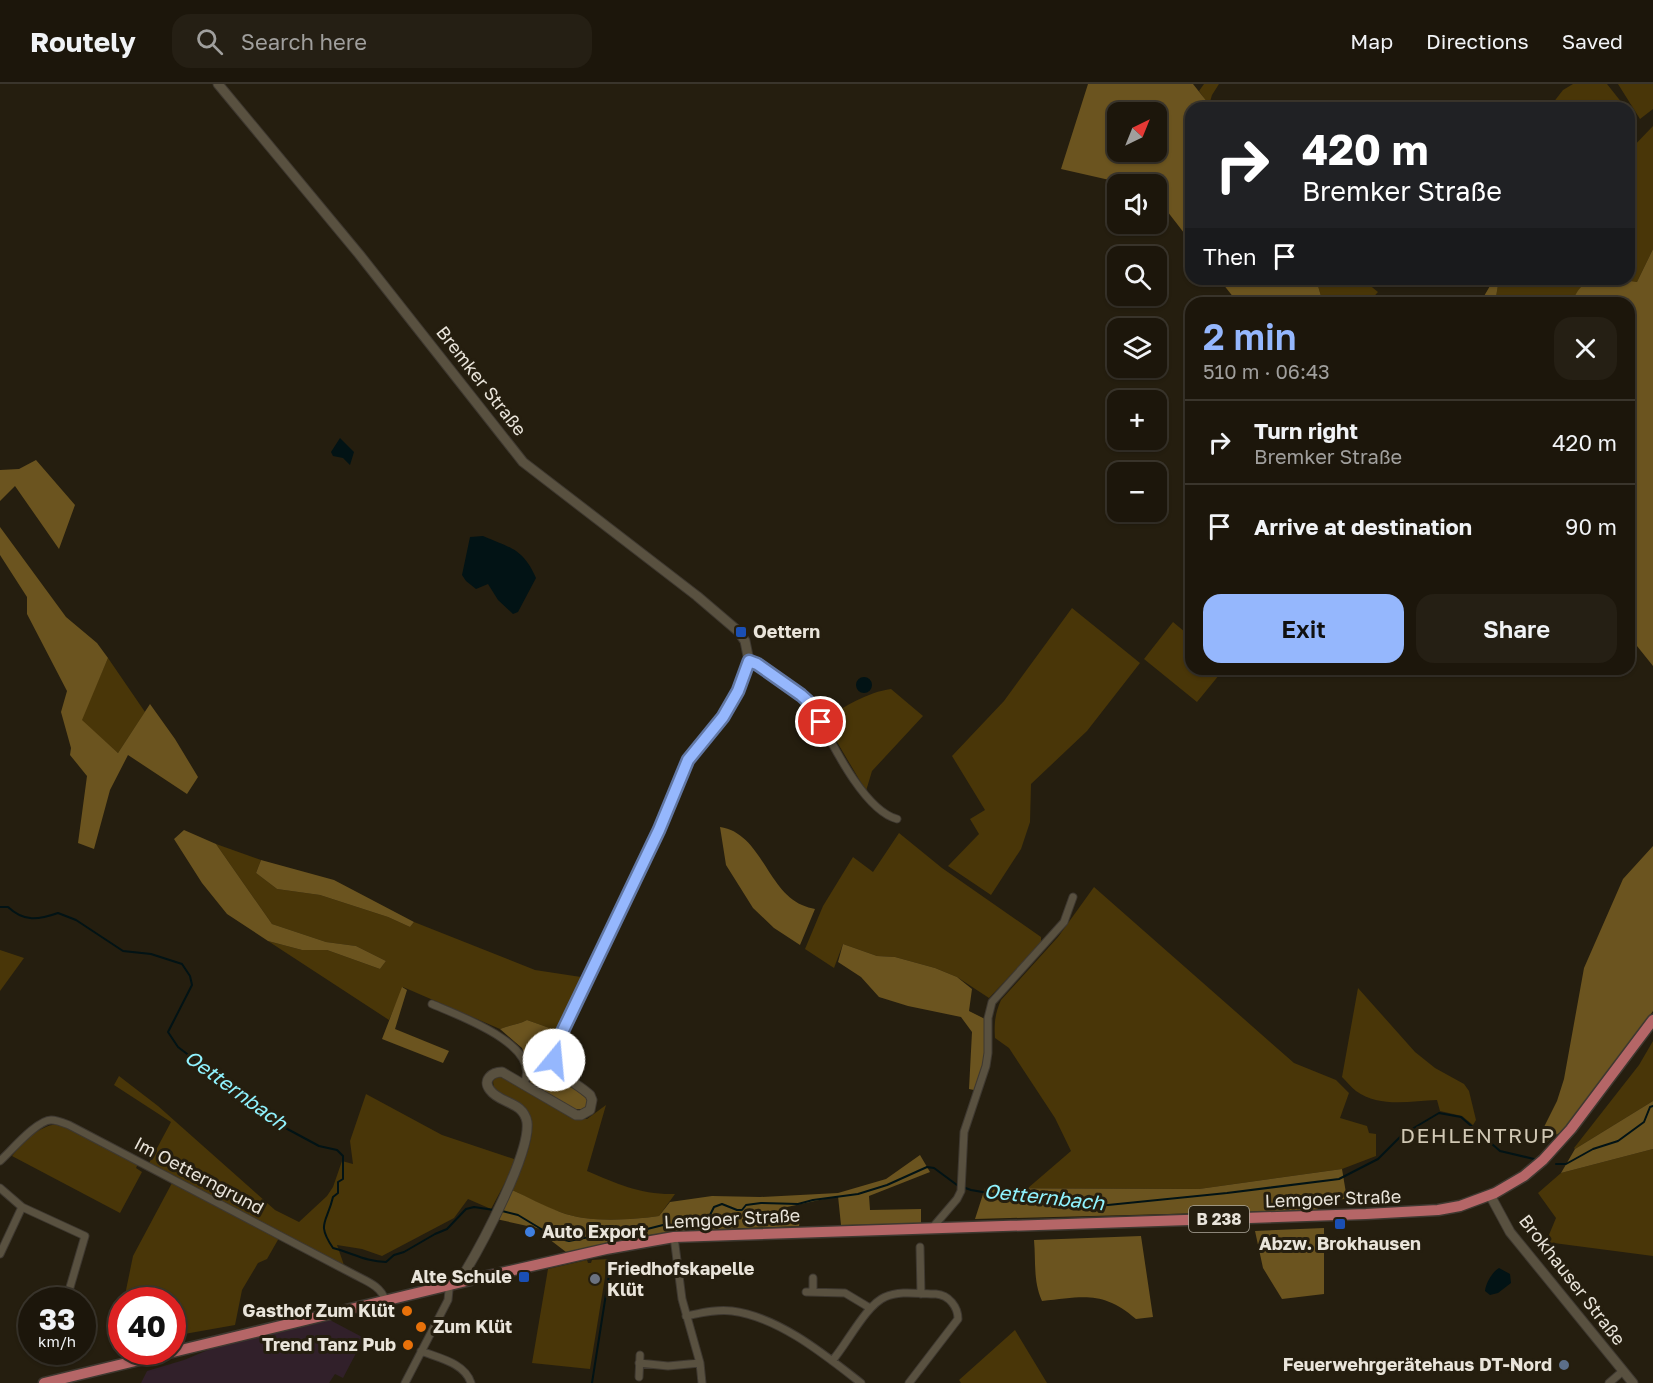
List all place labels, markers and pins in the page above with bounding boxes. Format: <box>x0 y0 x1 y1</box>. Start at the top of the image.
place label: Oettern <box>753 620 820 642</box>
marker: Oettern <box>734 625 748 639</box>
pin <box>795 696 846 747</box>
marker: Abzw. Brokhausen <box>1333 1217 1347 1231</box>
place label: Auto Export <box>542 1220 646 1242</box>
marker: Auto Export <box>523 1225 537 1239</box>
place label: Abzw. Brokhausen <box>1259 1232 1421 1254</box>
place label: Friedhofskapelle Klüt <box>607 1257 755 1300</box>
place label: Alte Schule <box>411 1265 512 1287</box>
marker: Alte Schule <box>517 1270 531 1284</box>
marker: Friedhofskapelle Klüt <box>588 1272 602 1286</box>
place label: Gasthof Zum Klüt <box>242 1299 395 1321</box>
marker: Gasthof Zum Klüt <box>400 1304 414 1318</box>
place label: Zum Klüt <box>433 1315 512 1337</box>
marker: Zum Klüt <box>414 1320 428 1334</box>
place label: Trend Tanz Pub <box>262 1333 396 1355</box>
marker: Trend Tanz Pub <box>401 1338 415 1352</box>
place label: Feuerwehrgerätehaus DT-Nord <box>1283 1353 1552 1375</box>
marker: Feuerwehrgerätehaus DT-Nord <box>1557 1358 1571 1372</box>

